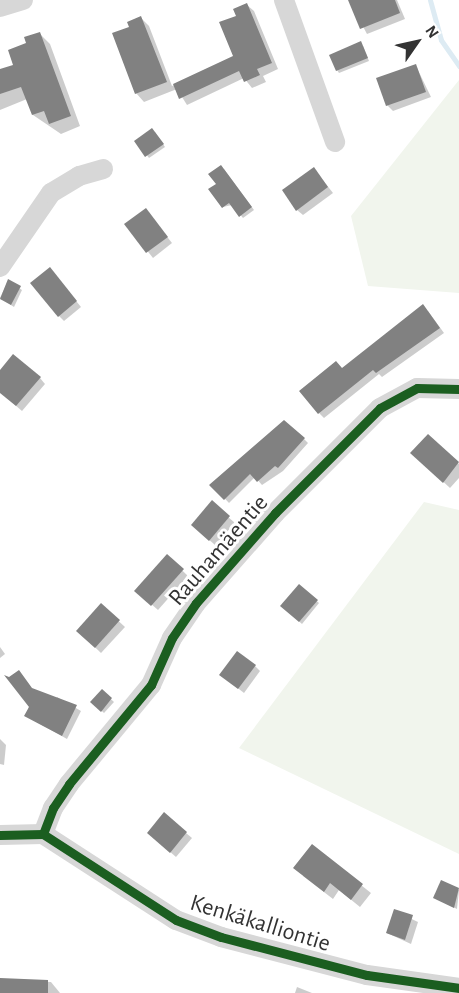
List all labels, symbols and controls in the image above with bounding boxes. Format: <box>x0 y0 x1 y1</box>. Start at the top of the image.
north arrow <box>387 12 447 72</box>
text: N <box>422 23 442 41</box>
street label: Rauhamäentie <box>163 490 275 612</box>
street label: Kenkäkalliontie <box>186 889 334 959</box>

